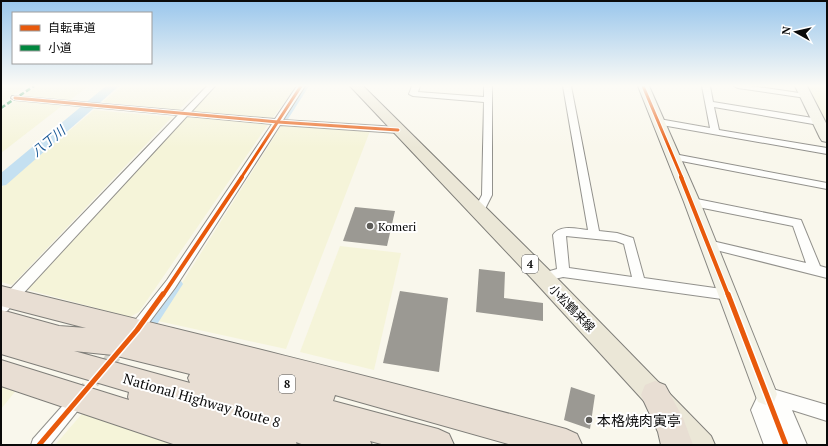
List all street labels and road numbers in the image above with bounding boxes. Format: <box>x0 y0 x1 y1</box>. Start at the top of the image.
road number: 4 <box>522 255 538 273</box>
street label: 小松鶴来線 <box>546 281 598 335</box>
street label: National Highway Route 8 <box>121 368 283 432</box>
road number: 8 <box>279 375 295 393</box>

